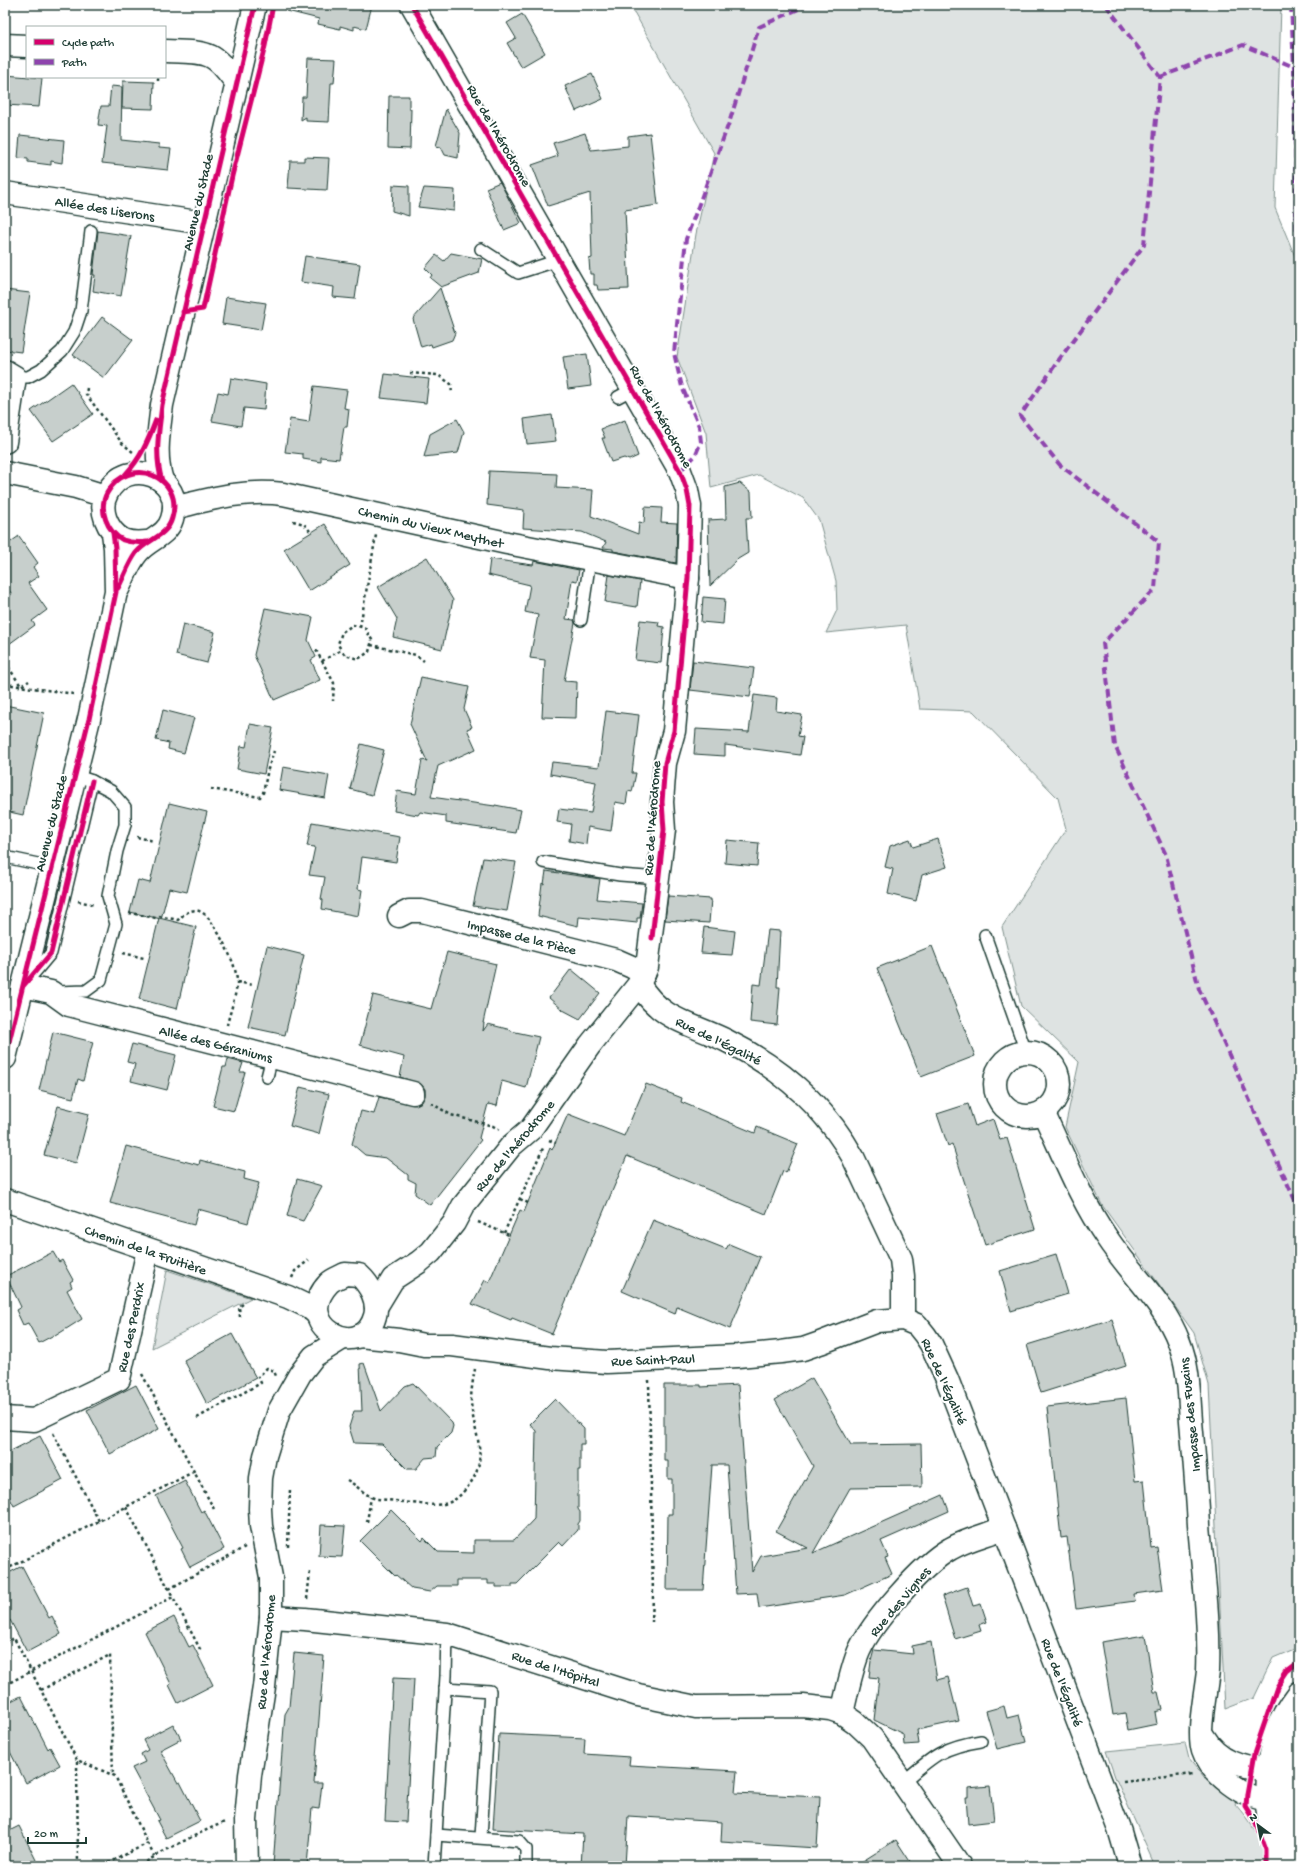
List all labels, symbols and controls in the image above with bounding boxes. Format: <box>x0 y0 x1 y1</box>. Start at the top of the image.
legend <box>26 26 166 78</box>
text: Cycle path <box>62 37 115 51</box>
text: Path <box>61 57 87 71</box>
street label: Rue de l'Aérodrome <box>462 82 534 191</box>
street label: Avenue du Stade <box>180 152 219 253</box>
street label: Allée des Liserons <box>54 194 156 227</box>
street label: Rue de l'Aérodrome <box>624 363 696 472</box>
street label: Chemin du Vieux Meythet <box>356 503 506 554</box>
street label: Rue de l'Aérodrome <box>641 759 666 876</box>
street label: Avenue du Stade <box>32 773 73 874</box>
street label: Impasse de la Pièce <box>465 917 578 960</box>
street label: Rue de l'Égalité <box>672 1014 764 1071</box>
street label: Allée des Géraniums <box>157 1023 275 1068</box>
street label: Rue de l'Aérodrome <box>472 1096 560 1196</box>
street label: Chemin de la Fruitière <box>82 1222 209 1281</box>
street label: Rue des Perdrix <box>115 1280 150 1374</box>
street label: Rue de l'Égalité <box>916 1336 970 1429</box>
street label: Rue Saint-Paul <box>611 1352 695 1371</box>
street label: Impasse des Fusains <box>1177 1356 1206 1472</box>
street label: Rue des Vignes <box>867 1563 936 1641</box>
street label: Rue de l'Aérodrome <box>254 1593 281 1710</box>
street label: Rue de l'Égalité <box>1036 1636 1086 1730</box>
street label: Rue de l'Hôpital <box>509 1648 601 1693</box>
north arrow <box>1238 1805 1278 1845</box>
text: N <box>1248 1811 1260 1825</box>
scale bar <box>28 1819 86 1845</box>
text: 20 m <box>34 1828 59 1842</box>

